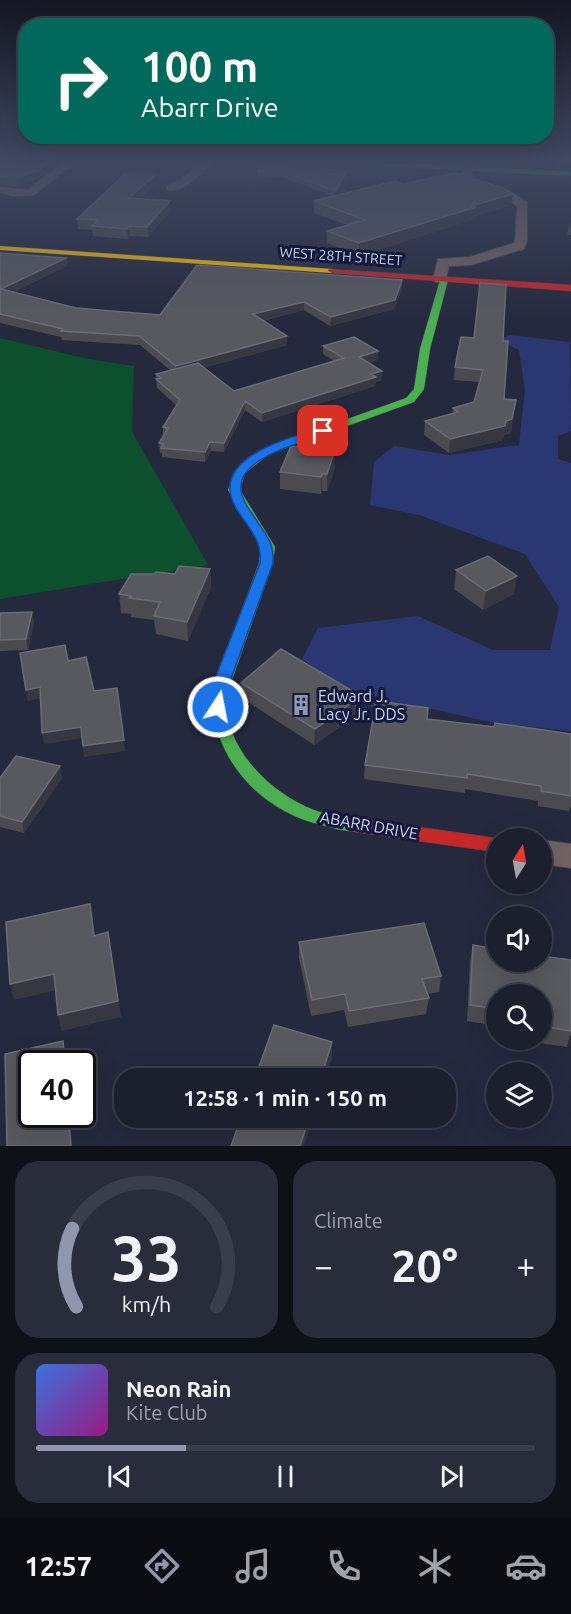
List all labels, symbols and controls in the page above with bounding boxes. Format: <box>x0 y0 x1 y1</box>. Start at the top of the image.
icon: right <box>42 42 120 120</box>
text: 100 m <box>141 43 258 90</box>
text: Abarr Drive <box>141 92 279 122</box>
street label: WEST 28TH STREET <box>279 244 403 268</box>
pin <box>297 405 348 456</box>
icon: arrive <box>306 414 339 447</box>
position arrow <box>186 675 250 739</box>
place label: Edward J. Lacy Jr. DDS <box>318 687 405 723</box>
building icon: Edward J. Lacy Jr. DDS <box>289 693 313 717</box>
street label: ABARR DRIVE <box>319 808 419 842</box>
north arrow <box>486 828 552 894</box>
map controls <box>486 828 552 1128</box>
button: sound <box>486 906 552 972</box>
button: search <box>486 984 552 1050</box>
speed limit sign: 40 <box>18 1050 96 1128</box>
button: layers <box>486 1062 552 1128</box>
text: 12:58 · 1 min · 150 m <box>183 1085 387 1110</box>
text: Climate <box>314 1209 383 1232</box>
text: 33 <box>111 1223 182 1293</box>
text: 20° <box>391 1240 458 1291</box>
text: − <box>314 1247 333 1284</box>
text: + <box>516 1247 535 1284</box>
text: km/h <box>122 1292 171 1316</box>
text: Neon Rain <box>126 1376 231 1401</box>
text: Kite Club <box>126 1401 208 1424</box>
icon: previous <box>103 1460 136 1493</box>
icon: pause <box>269 1460 302 1493</box>
icon: next <box>435 1460 468 1493</box>
icon: directions <box>141 1545 183 1587</box>
icon: music <box>232 1545 274 1587</box>
icon: phone <box>323 1545 365 1587</box>
icon: climate <box>414 1545 456 1587</box>
icon: car <box>505 1545 547 1587</box>
text: 12:57 <box>24 1551 92 1581</box>

